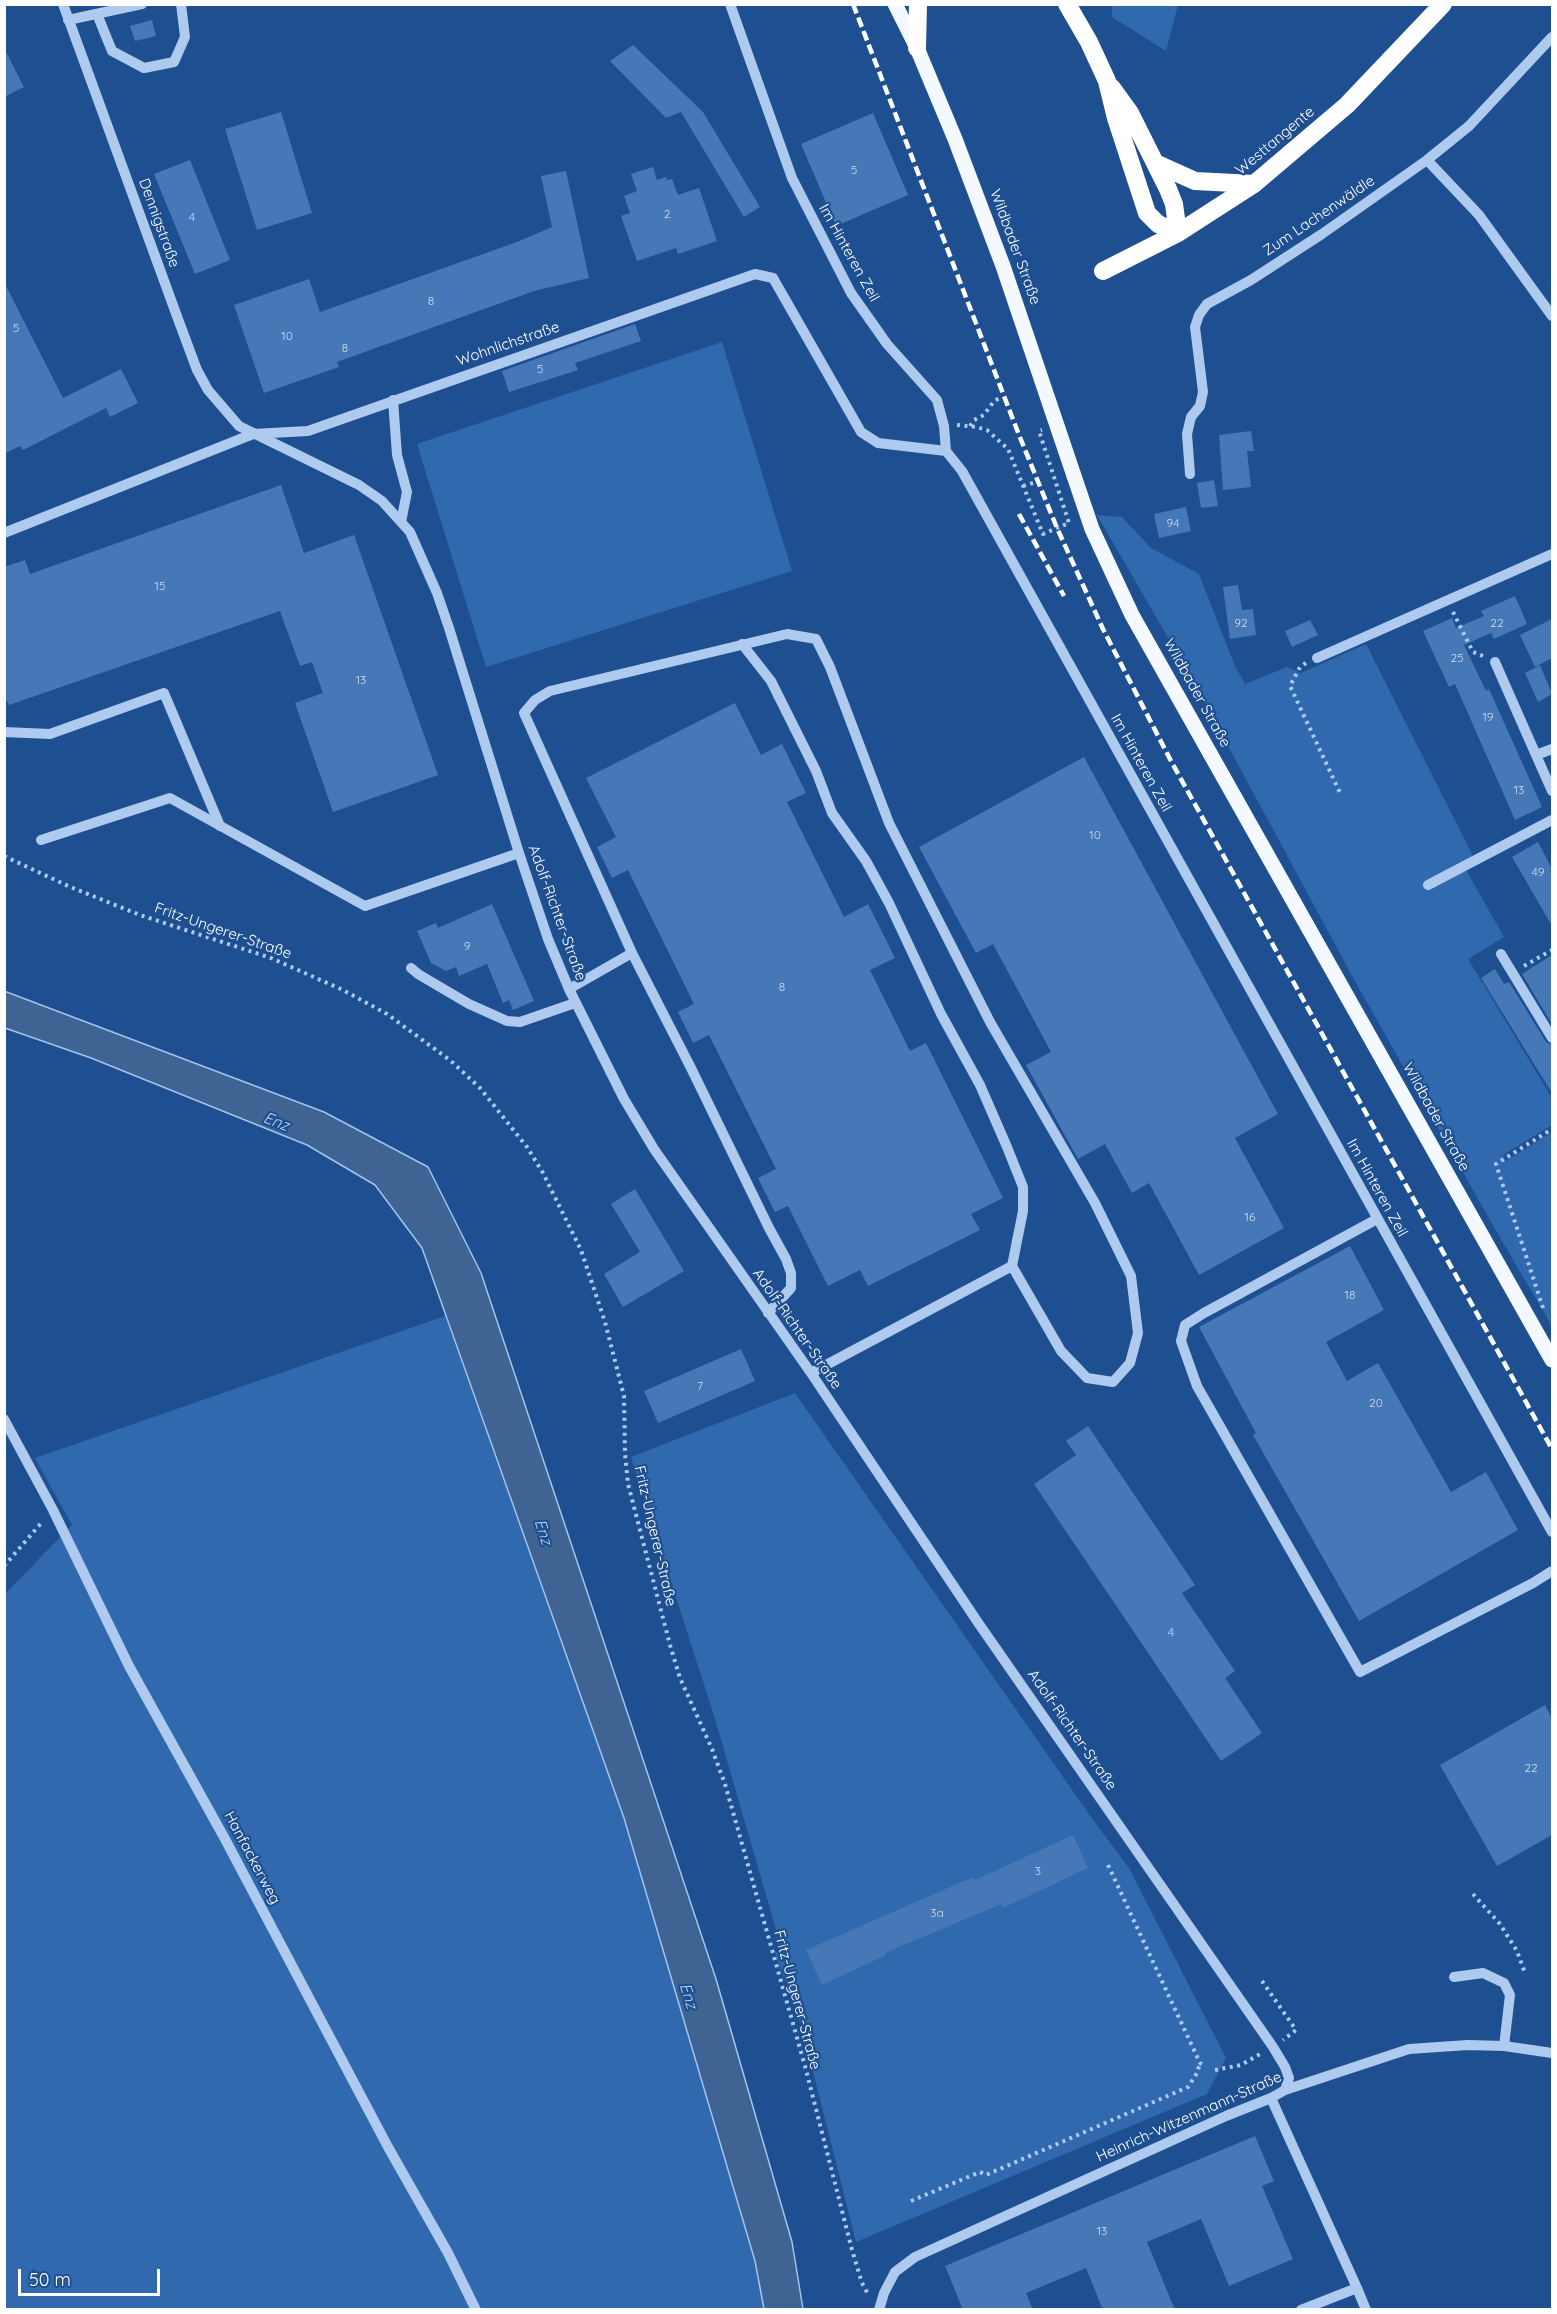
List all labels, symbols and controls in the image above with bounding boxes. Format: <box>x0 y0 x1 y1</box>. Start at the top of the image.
street label: Westtangente <box>1232 103 1318 179</box>
house number: 5 <box>851 163 857 177</box>
street label: Zum Lachenwäldle <box>1260 172 1378 260</box>
street label: Dennigstraße <box>135 176 183 270</box>
street label: Wildbader Straße <box>986 187 1044 307</box>
street label: Im Hinteren Zeil <box>815 201 883 305</box>
house number: 2 <box>664 207 670 221</box>
house number: 4 <box>189 210 195 224</box>
house number: 8 <box>428 294 434 308</box>
street label: Wohnlichstraße <box>454 318 562 370</box>
house number: 5 <box>13 321 19 335</box>
house number: 10 <box>281 329 293 343</box>
house number: 8 <box>342 341 348 355</box>
house number: 5 <box>537 362 543 376</box>
house number: 94 <box>1166 516 1180 530</box>
house number: 15 <box>155 579 165 593</box>
house number: 92 <box>1234 616 1248 630</box>
house number: 22 <box>1490 616 1504 630</box>
street label: Wildbader Straße <box>1160 636 1234 750</box>
house number: 25 <box>1450 651 1464 665</box>
house number: 13 <box>356 673 366 687</box>
house number: 19 <box>1482 710 1494 724</box>
street label: Im Hinteren Zeil <box>1107 711 1175 815</box>
house number: 13 <box>1514 783 1524 797</box>
house number: 10 <box>1089 828 1101 842</box>
street label: Adolf-Richter-Straße <box>524 843 590 983</box>
house number: 49 <box>1532 865 1544 879</box>
street label: Fritz-Ungerer-Straße <box>152 899 294 963</box>
house number: 9 <box>464 939 470 953</box>
house number: 8 <box>779 980 785 994</box>
street label: Wildbader Straße <box>1399 1060 1473 1174</box>
water label: Enz <box>260 1108 292 1136</box>
street label: Im Hinteren Zeil <box>1343 1136 1411 1240</box>
house number: 16 <box>1245 1210 1255 1224</box>
street label: Adolf-Richter-Straße <box>749 1265 845 1393</box>
house number: 18 <box>1345 1288 1355 1302</box>
house number: 7 <box>697 1379 703 1393</box>
house number: 20 <box>1369 1396 1383 1410</box>
street label: Fritz-Ungerer-Straße <box>630 1464 680 1608</box>
water label: Enz <box>530 1517 556 1547</box>
house number: 4 <box>1168 1625 1174 1639</box>
street label: Adolf-Richter-Straße <box>1024 1666 1120 1794</box>
house number: 22 <box>1524 1761 1538 1775</box>
street label: Hanfackerweg <box>220 1808 284 1908</box>
house number: 3 <box>1035 1864 1041 1878</box>
house number: 3a <box>930 1906 944 1920</box>
street label: Fritz-Ungerer-Straße <box>770 1928 824 2072</box>
water label: Enz <box>675 1981 701 2011</box>
street label: Heinrich-Witzenmann-Straße <box>1094 2068 1284 2166</box>
house number: 13 <box>1097 2224 1107 2238</box>
scale bar <box>21 2257 164 2295</box>
text: 50 m <box>29 2268 71 2291</box>

